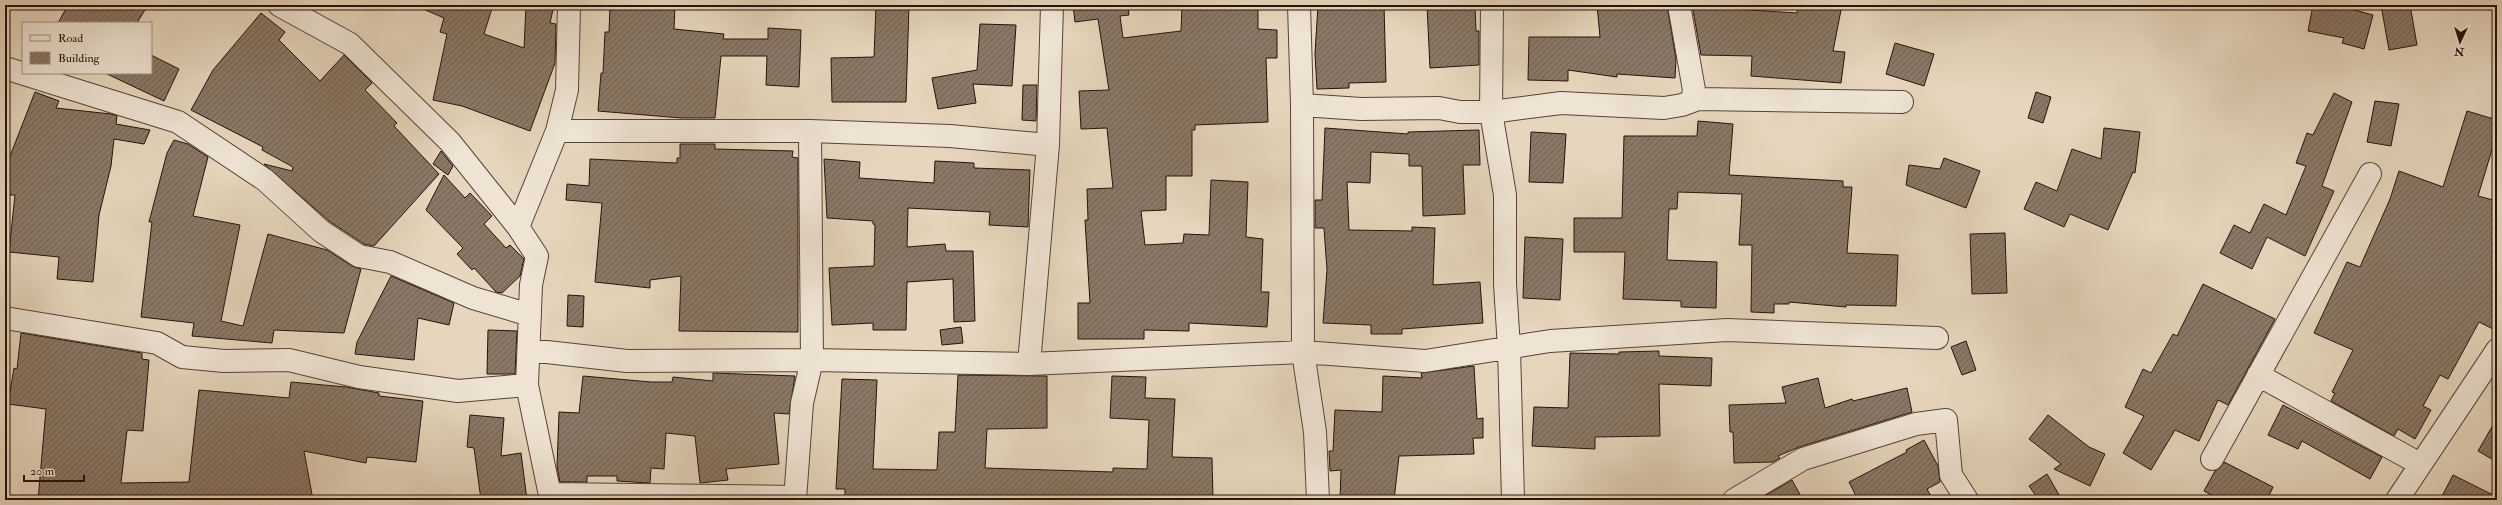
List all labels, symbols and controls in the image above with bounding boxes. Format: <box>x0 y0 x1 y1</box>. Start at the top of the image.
legend <box>22 22 152 74</box>
north arrow <box>2440 22 2480 62</box>
text: Road <box>58 31 83 46</box>
text: N <box>2453 45 2466 58</box>
text: Building <box>58 51 101 66</box>
scale bar <box>24 457 84 483</box>
text: 20 m <box>30 464 55 479</box>

